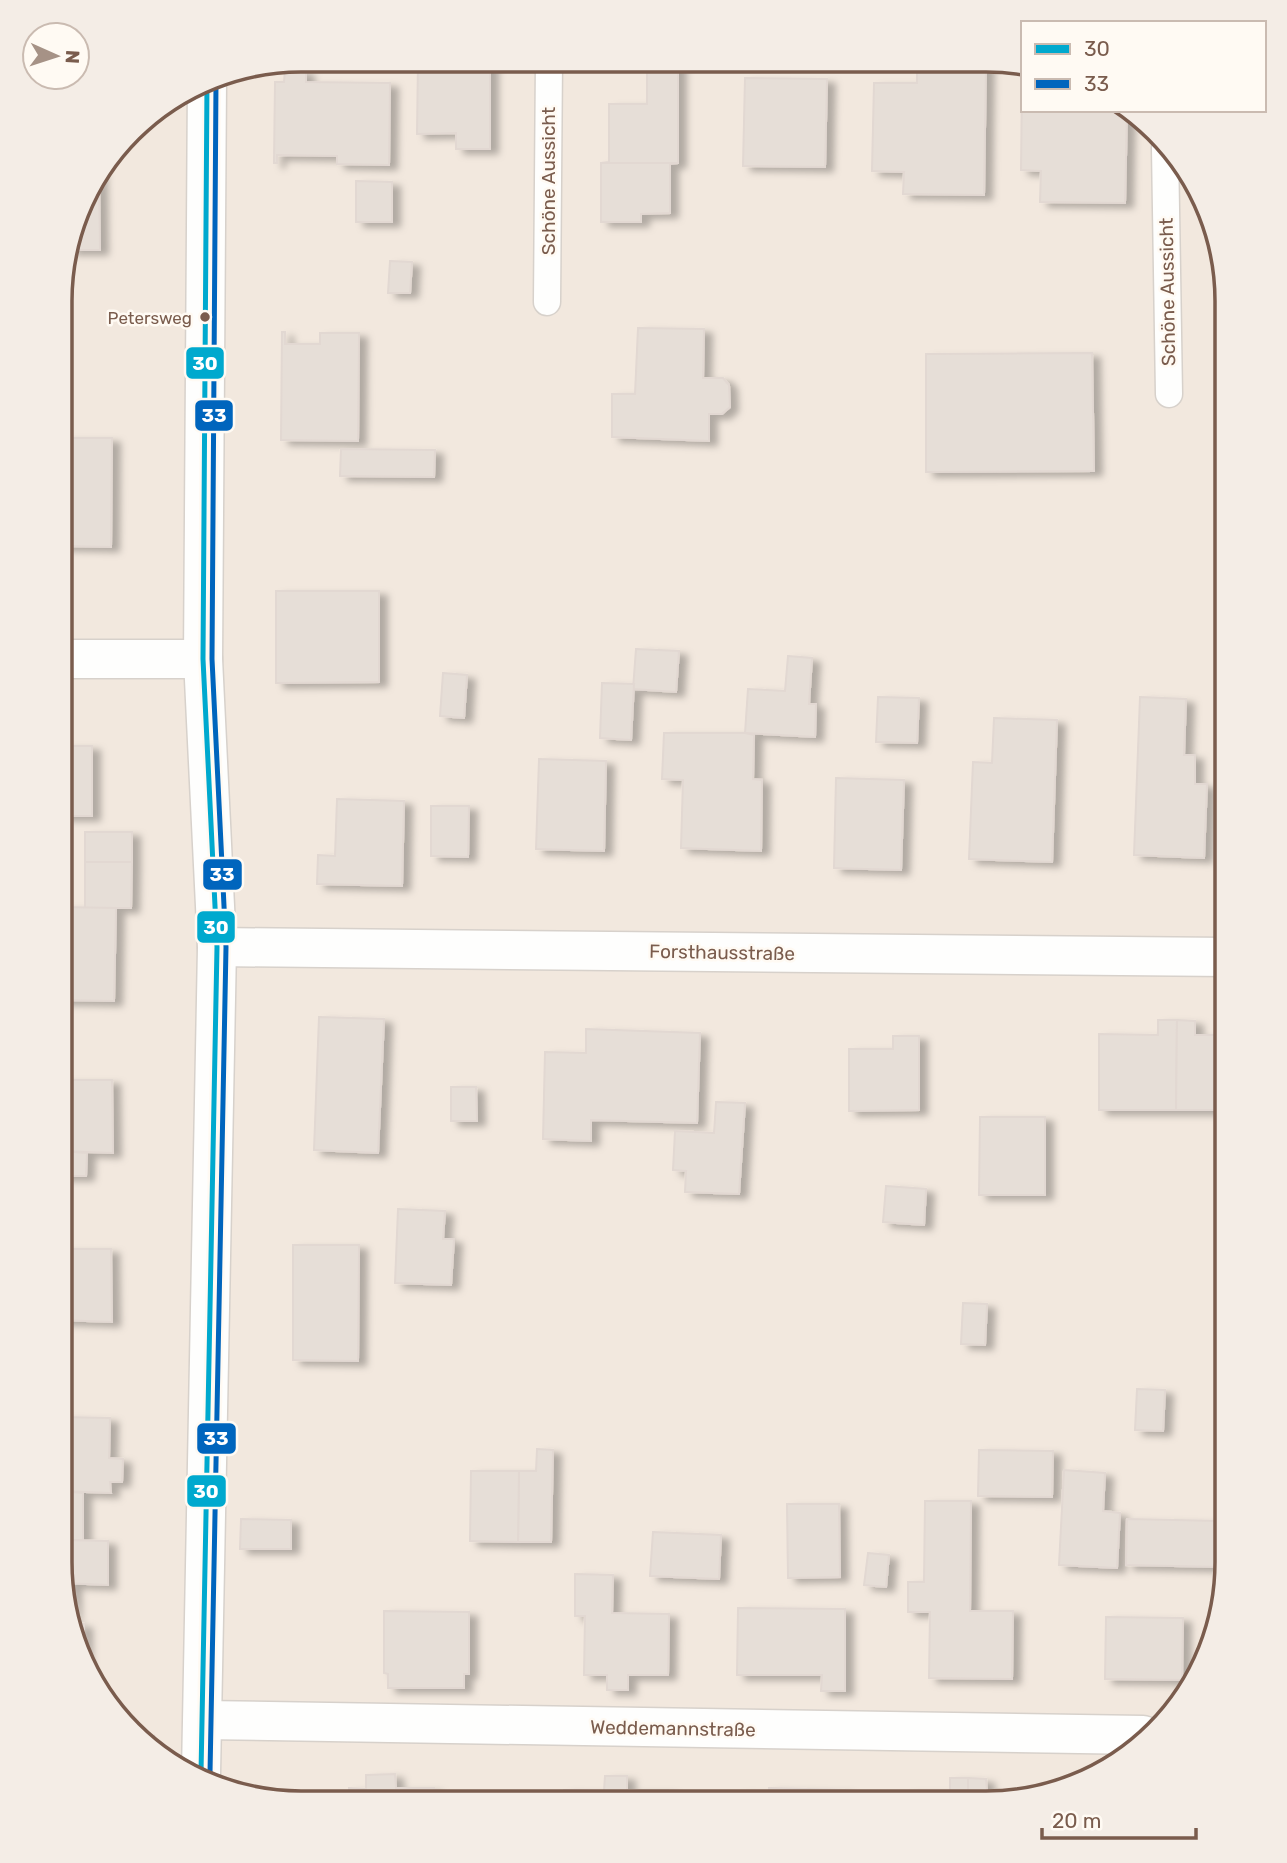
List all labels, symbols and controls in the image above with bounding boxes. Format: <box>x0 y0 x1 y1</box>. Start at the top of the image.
north arrow <box>21 21 91 91</box>
legend <box>1021 21 1266 112</box>
text: 30 <box>1084 36 1110 61</box>
text: N <box>61 49 84 64</box>
text: 33 <box>1084 71 1109 96</box>
street label: Schöne Aussicht <box>537 106 560 255</box>
street label: Schöne Aussicht <box>1155 217 1180 366</box>
place label: Petersweg <box>108 308 192 328</box>
marker: Petersweg <box>198 310 212 324</box>
line badge: 30 <box>185 346 225 380</box>
text: 30 <box>192 352 218 375</box>
line badge: 33 <box>194 399 234 432</box>
text: 33 <box>201 404 227 427</box>
line badge: 33 <box>202 858 243 891</box>
text: 33 <box>209 863 235 886</box>
line badge: 30 <box>196 910 236 944</box>
text: 30 <box>203 916 229 939</box>
street label: Forsthausstraße <box>649 940 795 965</box>
line badge: 33 <box>196 1422 237 1455</box>
text: 33 <box>203 1427 229 1450</box>
line badge: 30 <box>186 1474 227 1508</box>
text: 30 <box>193 1480 219 1503</box>
street label: Weddemannstraße <box>590 1716 756 1741</box>
scale bar <box>1042 1797 1196 1841</box>
text: 20 m <box>1052 1808 1101 1833</box>

